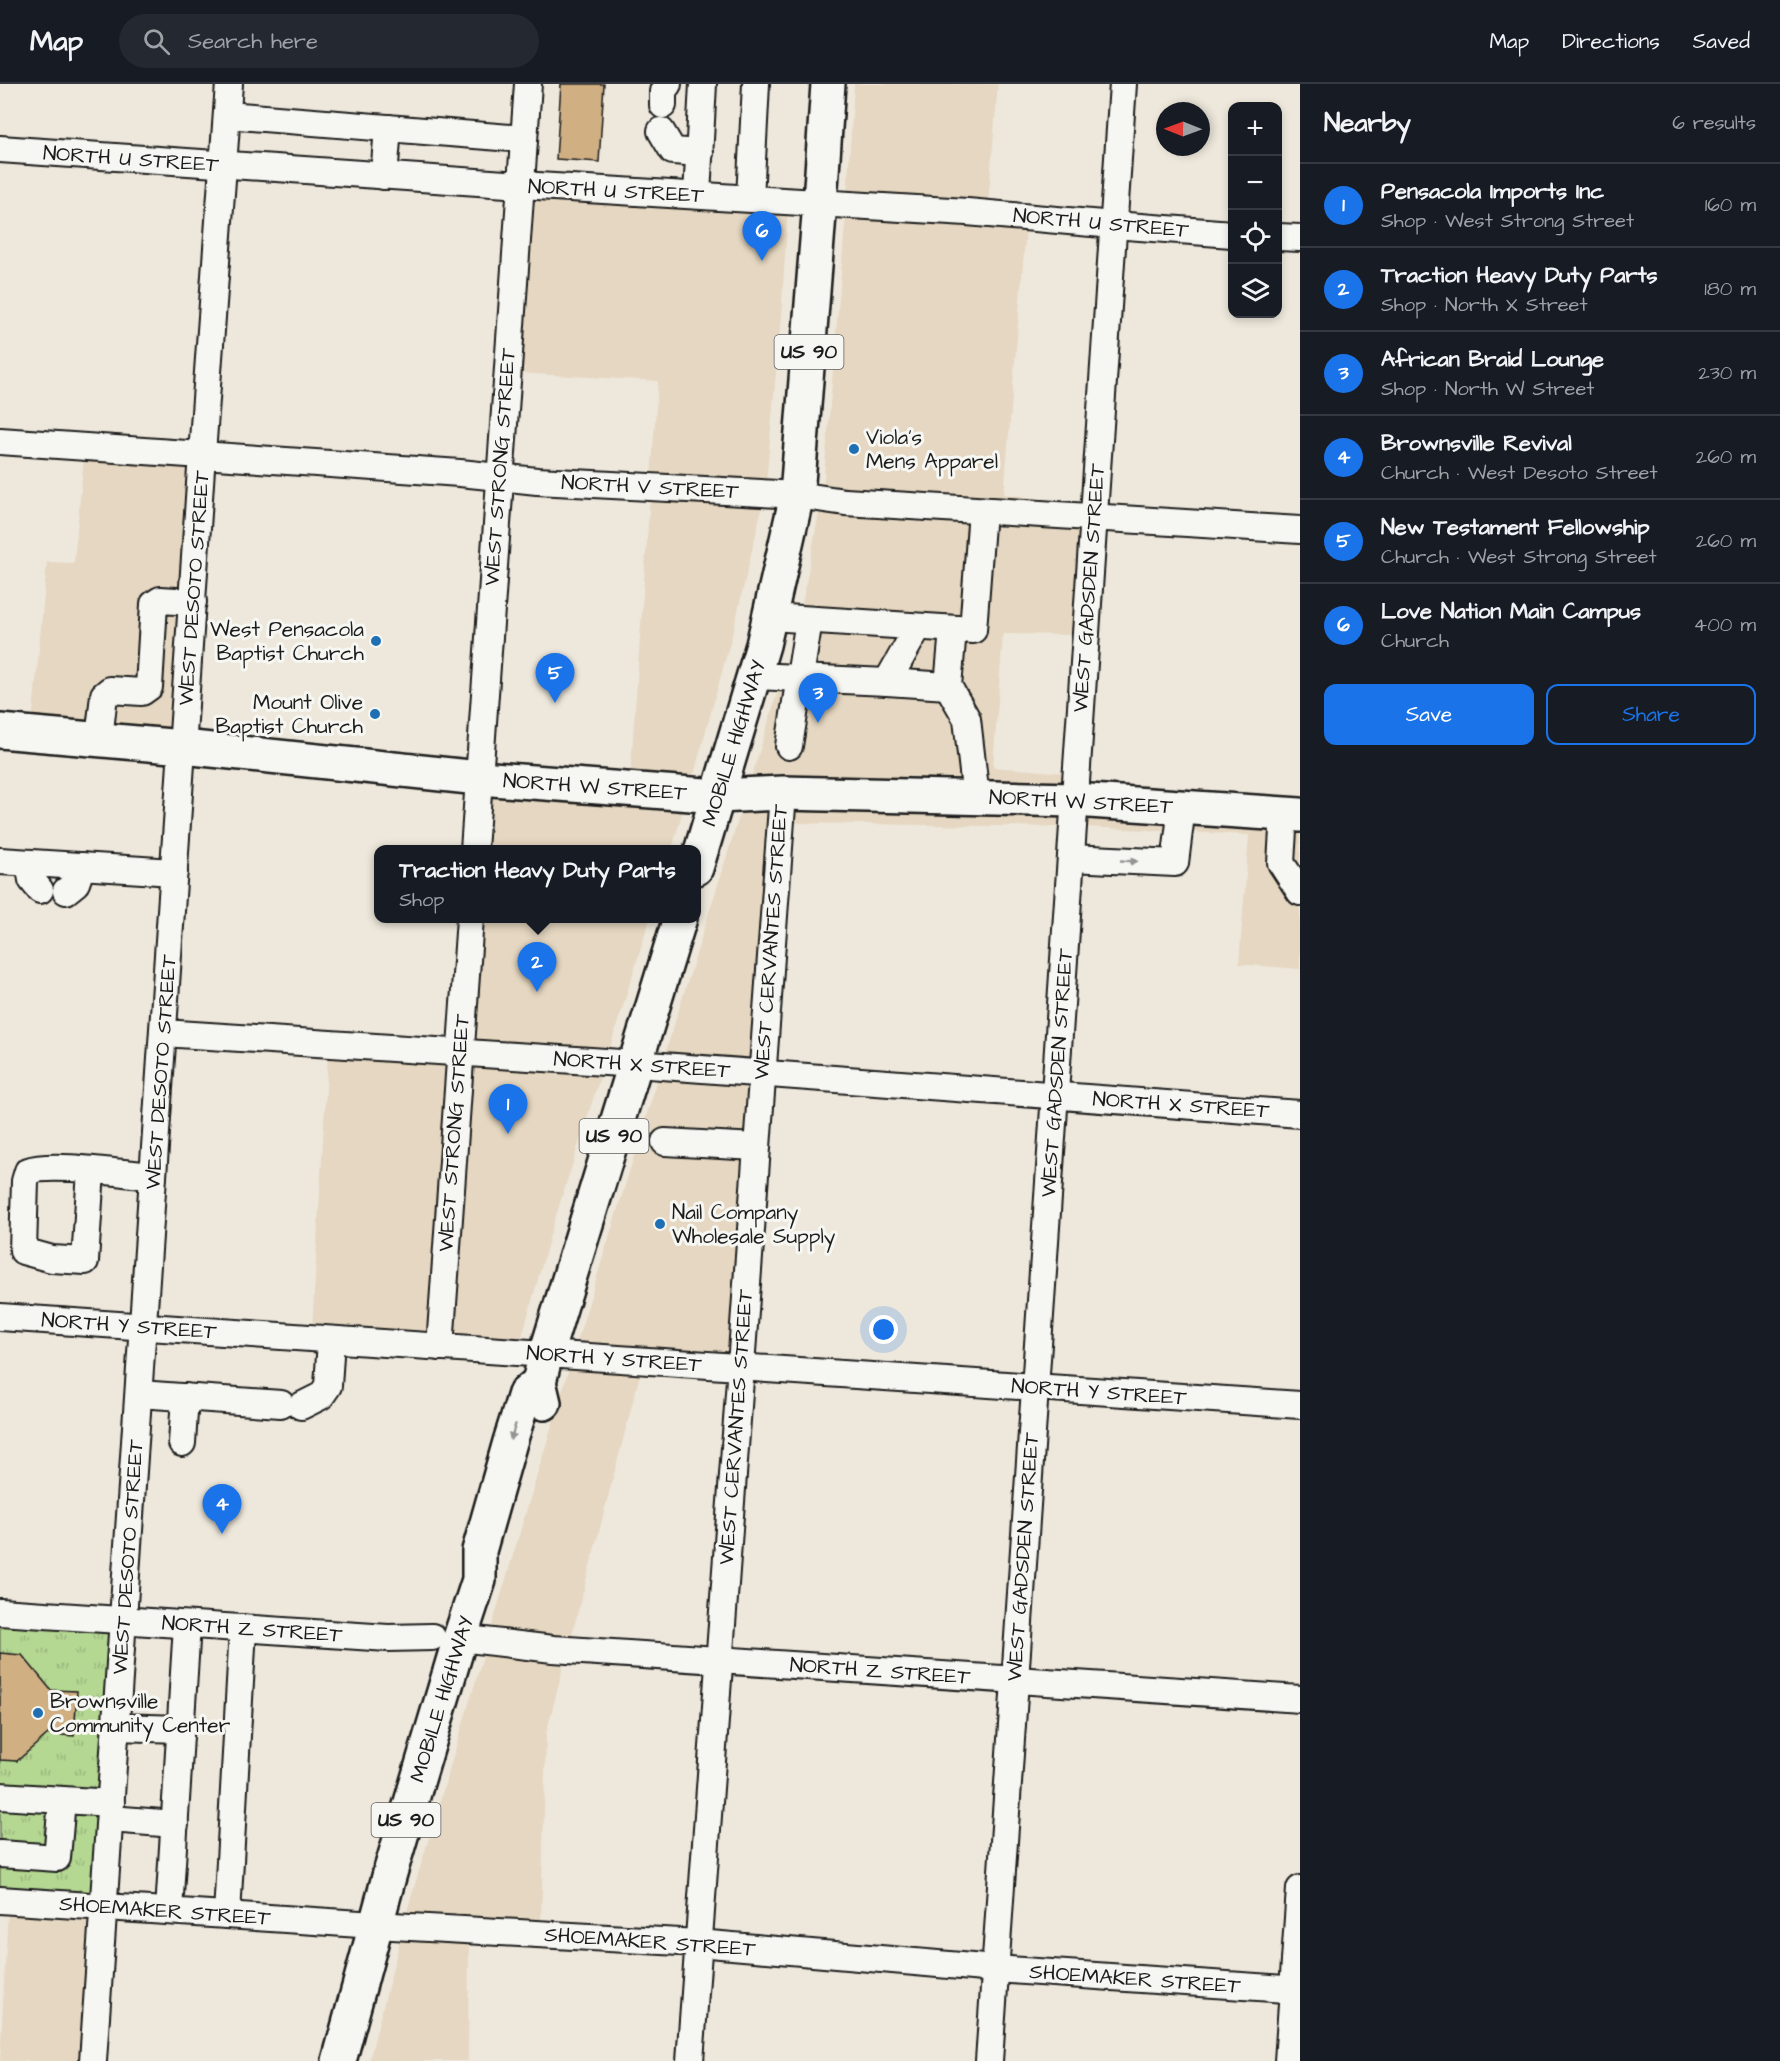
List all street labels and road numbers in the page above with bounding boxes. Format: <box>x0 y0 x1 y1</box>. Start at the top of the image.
street label: NORTH U STREET <box>42 138 221 180</box>
street label: NORTH U STREET <box>527 172 706 210</box>
street label: NORTH U STREET <box>1012 201 1191 245</box>
road number: US 90 <box>774 335 844 369</box>
street label: WEST STRONG STREET <box>477 346 523 587</box>
street label: WEST GADSDEN STREET <box>1066 462 1112 713</box>
street label: WEST DESOTO STREET <box>171 468 217 707</box>
street label: NORTH V STREET <box>561 468 740 506</box>
street label: MOBILE HIGHWAY <box>695 656 773 830</box>
street label: NORTH W STREET <box>502 766 689 808</box>
street label: NORTH W STREET <box>988 783 1175 821</box>
street label: WEST CERVANTES STREET <box>747 802 795 1081</box>
street label: WEST GADSDEN STREET <box>1034 947 1080 1198</box>
street label: WEST DESOTO STREET <box>138 952 184 1191</box>
street label: WEST STRONG STREET <box>431 1012 477 1253</box>
street label: NORTH X STREET <box>553 1044 732 1086</box>
street label: NORTH X STREET <box>1092 1084 1271 1126</box>
road number: US 90 <box>580 1119 648 1153</box>
street label: WEST CERVANTES STREET <box>712 1287 760 1566</box>
street label: NORTH Y STREET <box>40 1305 218 1347</box>
street label: NORTH Y STREET <box>525 1338 703 1380</box>
street label: NORTH Y STREET <box>1010 1371 1188 1413</box>
street label: WEST GADSDEN STREET <box>1000 1431 1046 1682</box>
street label: WEST DESOTO STREET <box>105 1437 151 1676</box>
street label: NORTH Z STREET <box>161 1608 344 1650</box>
street label: MOBILE HIGHWAY <box>403 1612 481 1786</box>
street label: NORTH Z STREET <box>789 1650 972 1692</box>
road number: US 90 <box>372 1803 440 1837</box>
street label: SHOEMAKER STREET <box>58 1889 272 1933</box>
street label: SHOEMAKER STREET <box>543 1920 757 1964</box>
street label: SHOEMAKER STREET <box>1028 1957 1242 2001</box>

